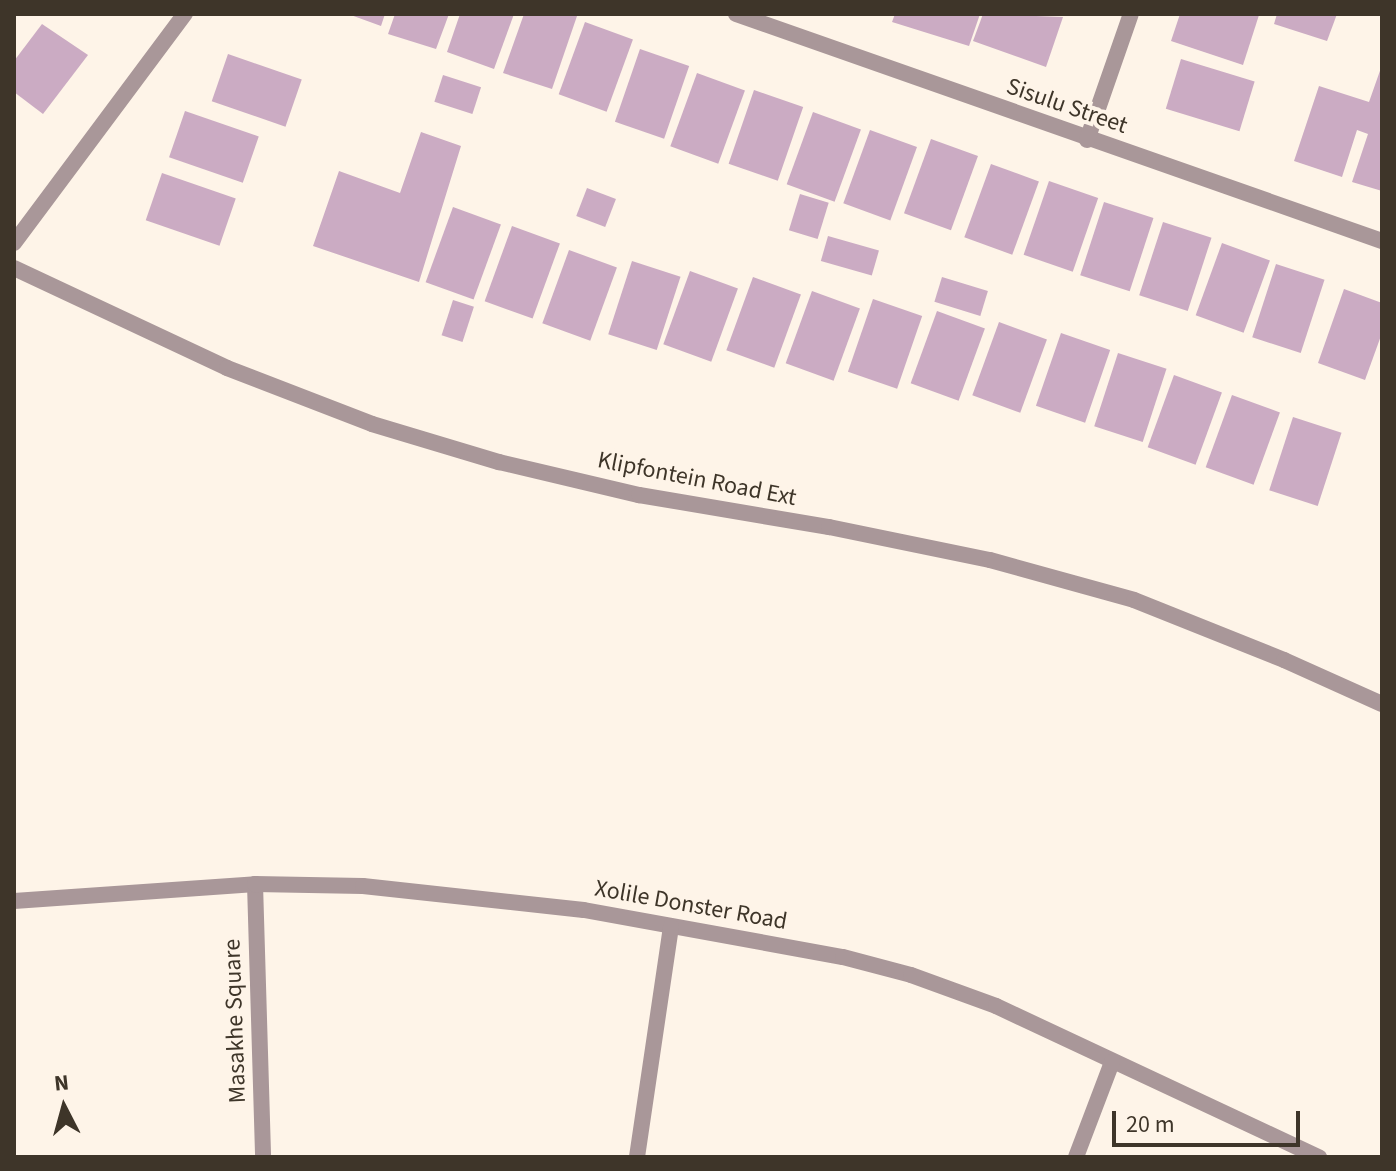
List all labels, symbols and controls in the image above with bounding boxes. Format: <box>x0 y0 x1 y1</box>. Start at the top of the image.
street label: Sisulu Street <box>1003 72 1131 140</box>
street label: Klipfontein Road Ext <box>595 446 799 512</box>
street label: Xolile Donster Road <box>593 874 789 936</box>
street label: Masakhe Square <box>218 938 252 1104</box>
text: N <box>53 1066 70 1100</box>
north arrow <box>24 1067 104 1147</box>
scale bar <box>1116 1095 1304 1145</box>
text: 20 m <box>1126 1107 1175 1142</box>

